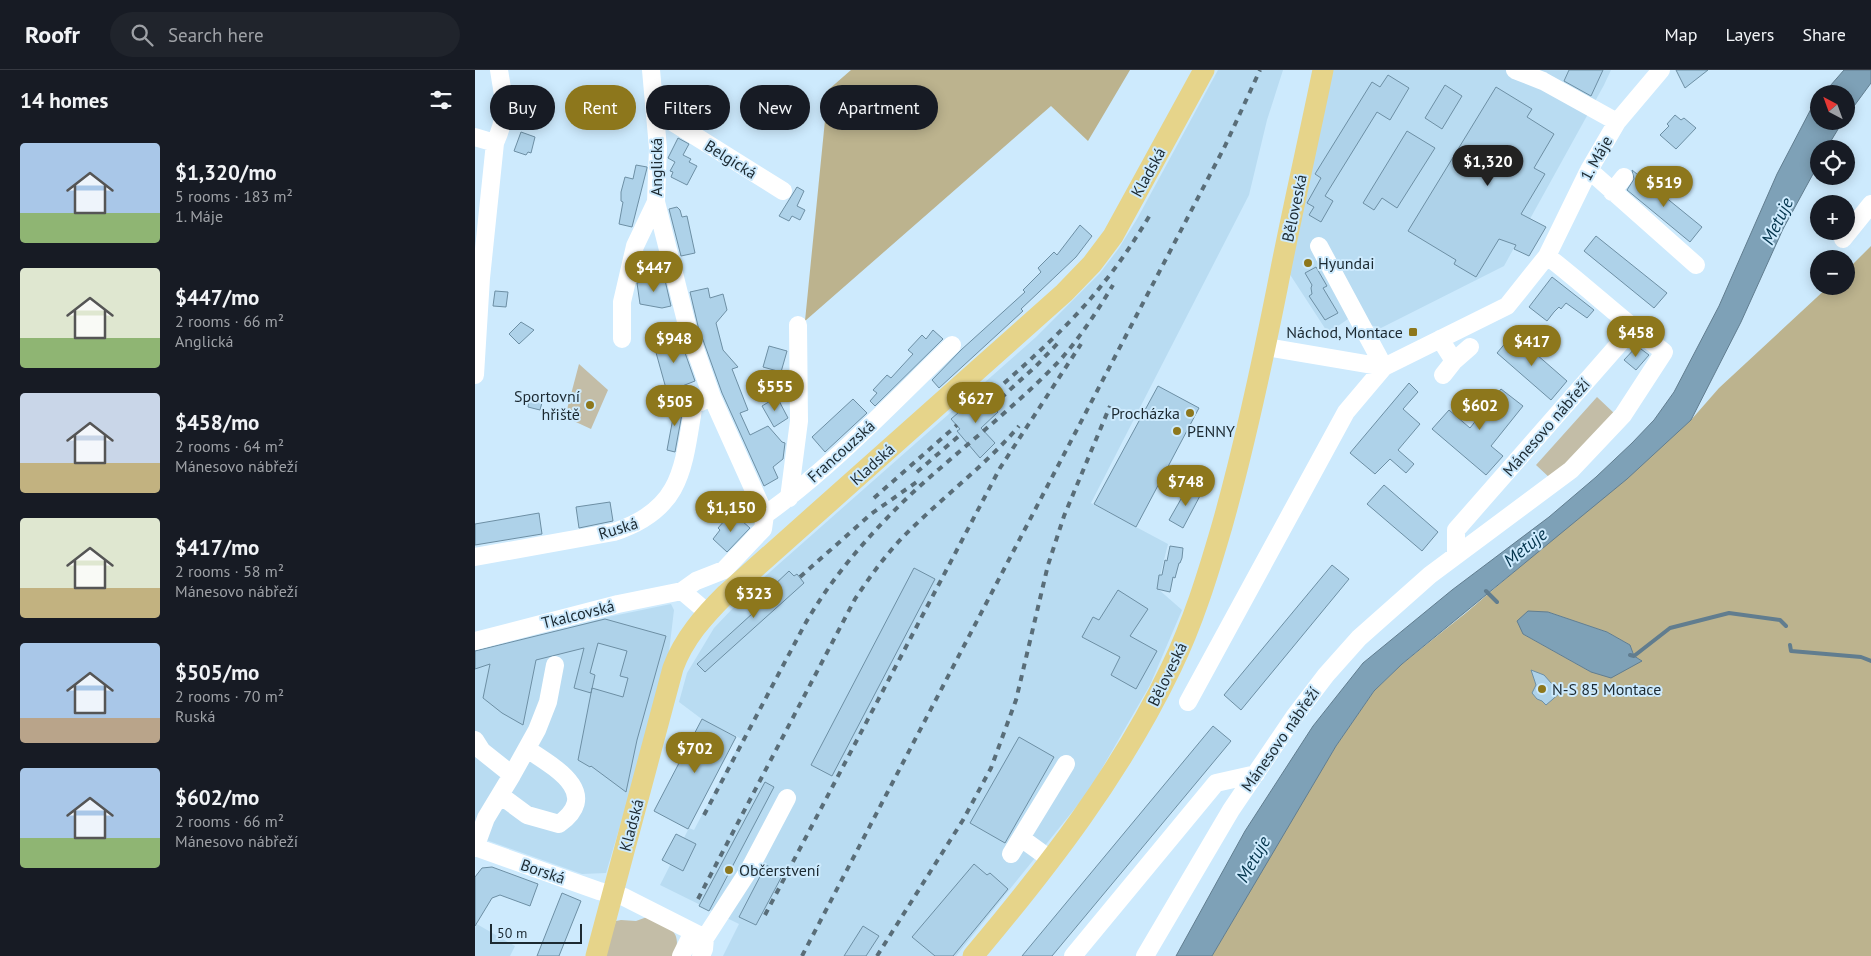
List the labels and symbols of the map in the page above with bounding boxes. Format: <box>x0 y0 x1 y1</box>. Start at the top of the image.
north arrow <box>1810 85 1855 130</box>
street label: 1. Máje <box>1576 132 1616 184</box>
street label: Belgická <box>701 135 761 183</box>
street label: Anglická <box>646 138 666 196</box>
street label: Kladská <box>1126 144 1170 200</box>
pin: $1,320 <box>1447 144 1529 187</box>
pin: $519 <box>1634 166 1694 208</box>
street label: Běloveská <box>1277 172 1311 244</box>
water label: Metuje <box>1756 193 1798 248</box>
pin: $447 <box>624 250 684 293</box>
place label: Hyundai <box>1318 253 1374 273</box>
marker: Hyundai <box>1302 257 1314 269</box>
pin: $458 <box>1606 316 1666 358</box>
pin: $948 <box>644 322 704 364</box>
place label: Náchod, Montace <box>1286 322 1403 342</box>
pin: $417 <box>1502 324 1562 367</box>
marker: Náchod, Montace <box>1407 326 1419 338</box>
pin: $555 <box>745 370 805 412</box>
street label: Mánesovo nábřeží <box>1498 374 1594 480</box>
pin: $627 <box>946 382 1006 424</box>
pin: $505 <box>645 384 705 427</box>
place label: Sportovní hřiště <box>514 386 580 424</box>
pin: $602 <box>1450 388 1510 431</box>
marker: Sportovní hřiště <box>584 399 596 411</box>
place label: Procházka <box>1111 403 1180 423</box>
marker: Procházka <box>1184 407 1196 419</box>
street label: Francouzská <box>803 415 879 487</box>
place label: PENNY <box>1187 421 1235 441</box>
marker: PENNY <box>1171 425 1183 437</box>
street label: Kladská <box>845 439 899 489</box>
pin: $748 <box>1156 464 1216 507</box>
pin: $1,150 <box>690 490 772 533</box>
street label: Ruská <box>596 513 640 543</box>
water label: Metuje <box>1498 522 1552 572</box>
pin: $323 <box>724 576 784 619</box>
street label: Tkalcovská <box>539 595 617 633</box>
street label: Běloveská <box>1143 639 1191 709</box>
place label: N-S 85 Montace <box>1552 679 1661 699</box>
street label: Mánesovo nábřeží <box>1236 683 1324 795</box>
marker: N-S 85 Montace <box>1536 683 1548 695</box>
pin: $702 <box>665 732 725 774</box>
street label: Kladská <box>614 797 648 853</box>
water label: Metuje <box>1231 831 1276 886</box>
street label: Borská <box>518 854 568 888</box>
place label: Občerstvení <box>739 860 820 880</box>
marker: Občerstvení <box>723 864 735 876</box>
scale bar <box>490 921 583 944</box>

